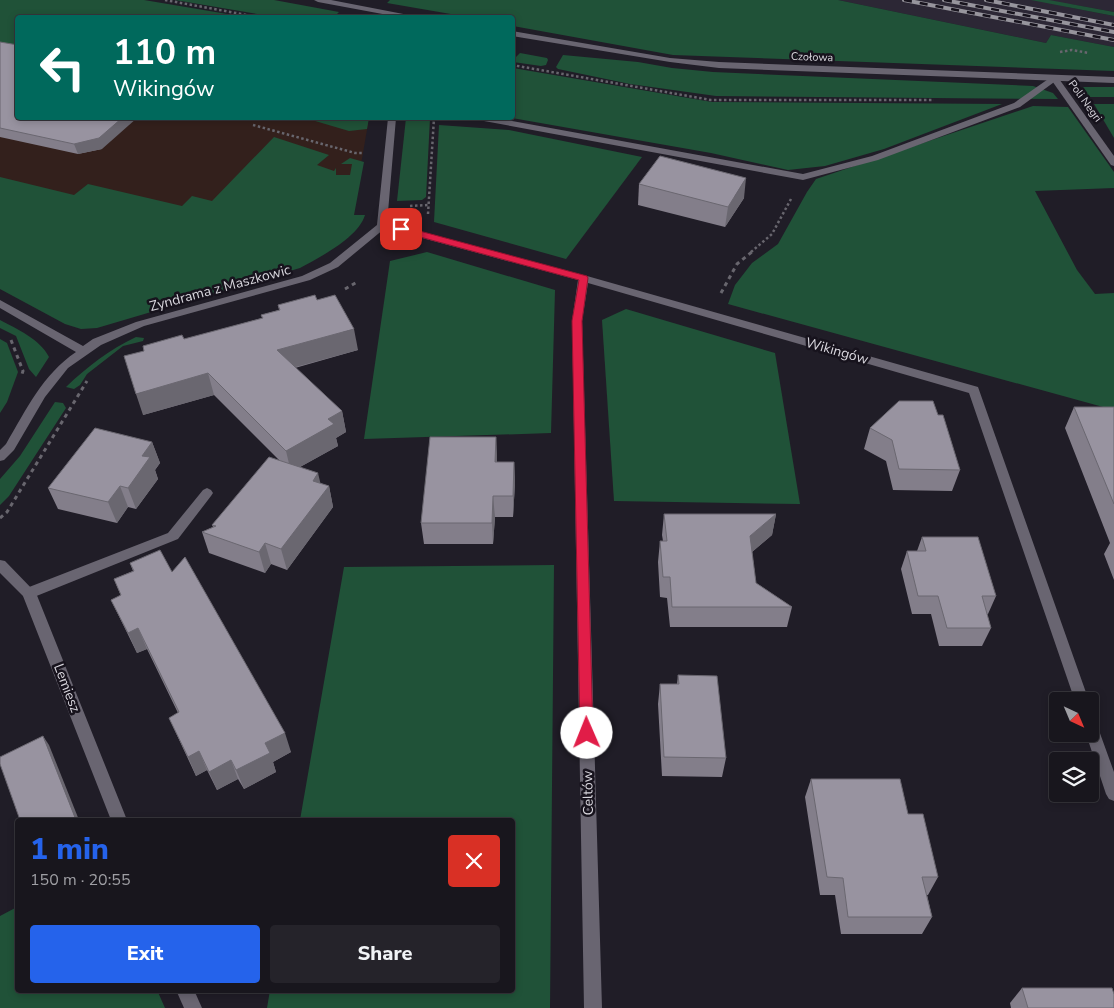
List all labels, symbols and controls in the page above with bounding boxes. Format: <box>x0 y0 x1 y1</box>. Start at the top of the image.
text: 110 m <box>113 29 216 76</box>
icon: left <box>30 35 95 100</box>
street label: Czołowa <box>790 49 834 65</box>
text: Wikingów <box>113 74 214 104</box>
street label: Poli Negri <box>1065 77 1105 125</box>
pin <box>380 208 422 250</box>
icon: arrive <box>387 215 415 243</box>
street label: Zyndrama z Maszkowic <box>147 260 293 316</box>
street label: Wikingów <box>803 333 871 369</box>
street label: Lemiesz <box>49 661 85 716</box>
north arrow <box>1049 692 1099 742</box>
map controls <box>1049 692 1099 802</box>
position arrow <box>560 706 612 758</box>
button: layers <box>1049 752 1099 802</box>
street label: Celtów <box>578 770 598 816</box>
text: 1 min <box>30 829 109 870</box>
button: close <box>448 835 500 887</box>
text: 150 m · 20:55 <box>30 869 131 891</box>
button: Exit <box>30 925 260 983</box>
button: Share <box>270 925 500 983</box>

